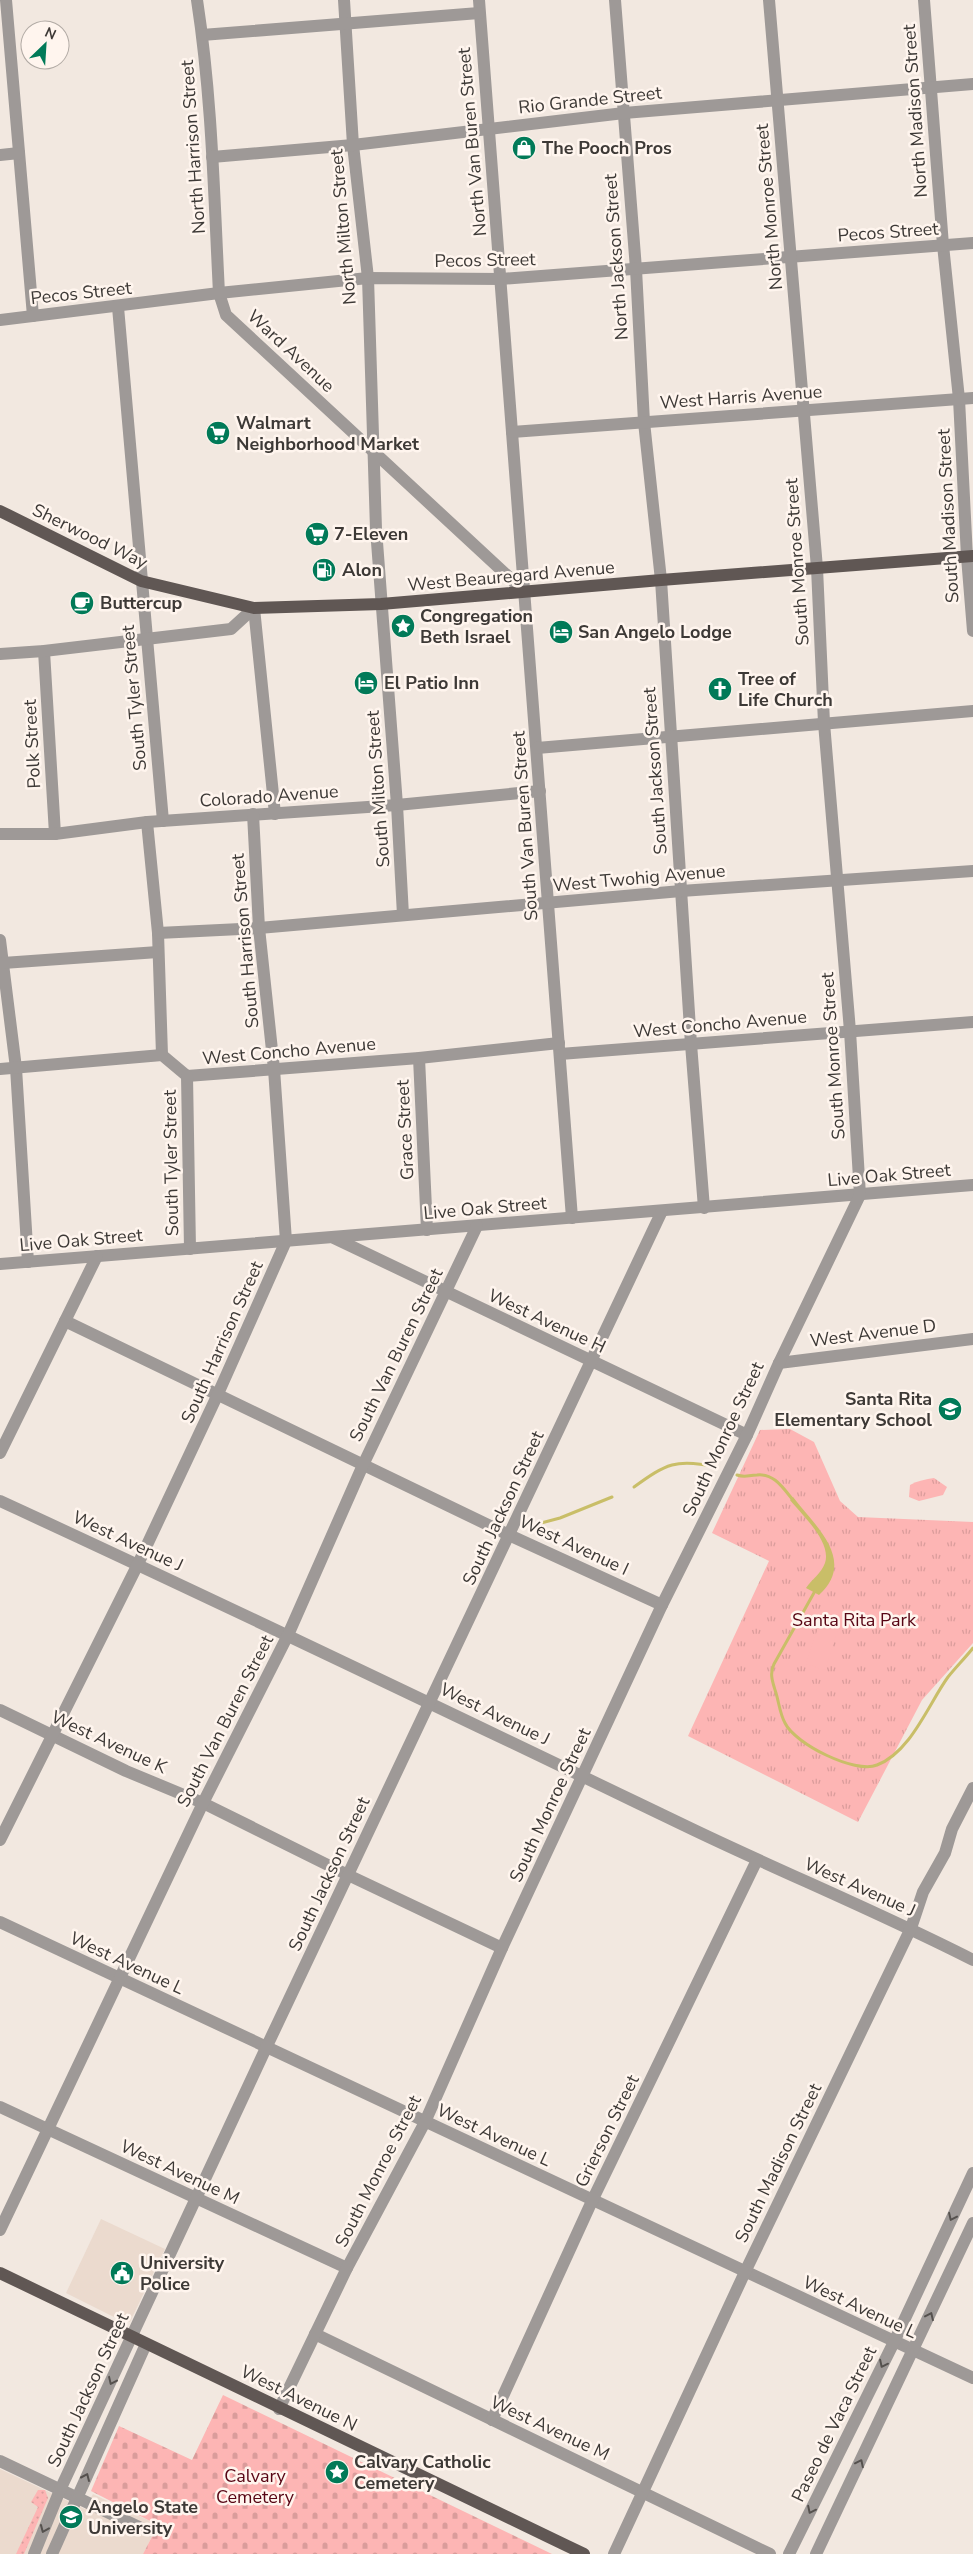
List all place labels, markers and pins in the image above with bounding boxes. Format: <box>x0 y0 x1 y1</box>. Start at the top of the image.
shop icon: The Pooch Pros <box>511 135 537 161</box>
place label: The Pooch Pros <box>542 136 672 160</box>
place label: Walmart Neighborhood Market <box>236 411 419 456</box>
supermarket icon: Walmart Neighborhood Market <box>205 420 231 446</box>
supermarket icon: 7-Eleven <box>304 521 330 547</box>
place label: 7-Eleven <box>334 522 408 546</box>
fuel station icon: Alon <box>311 557 337 583</box>
place label: Alon <box>342 558 382 582</box>
cafe icon: Buttercup <box>69 590 95 616</box>
place label: Buttercup <box>100 591 183 615</box>
place label: Congregation Beth Israel <box>420 604 533 649</box>
place icon: Congregation Beth Israel <box>390 613 416 639</box>
hotel icon: San Angelo Lodge <box>548 619 574 645</box>
place label: San Angelo Lodge <box>578 620 732 644</box>
place label: Tree of Life Church <box>738 667 833 712</box>
hotel icon: El Patio Inn <box>353 670 379 696</box>
place label: El Patio Inn <box>384 671 479 695</box>
church icon: Tree of Life Church <box>707 676 733 702</box>
place label: Santa Rita Elementary School <box>774 1387 932 1432</box>
school or university icon: Santa Rita Elementary School <box>937 1396 963 1422</box>
place label: University Police <box>140 2251 225 2296</box>
public building icon: University Police <box>109 2260 135 2286</box>
place label: Calvary Catholic Cemetery <box>354 2450 491 2495</box>
place icon: Calvary Catholic Cemetery <box>324 2459 350 2485</box>
place label: Angelo State University <box>88 2495 198 2540</box>
school or university icon: Angelo State University <box>58 2504 84 2530</box>

